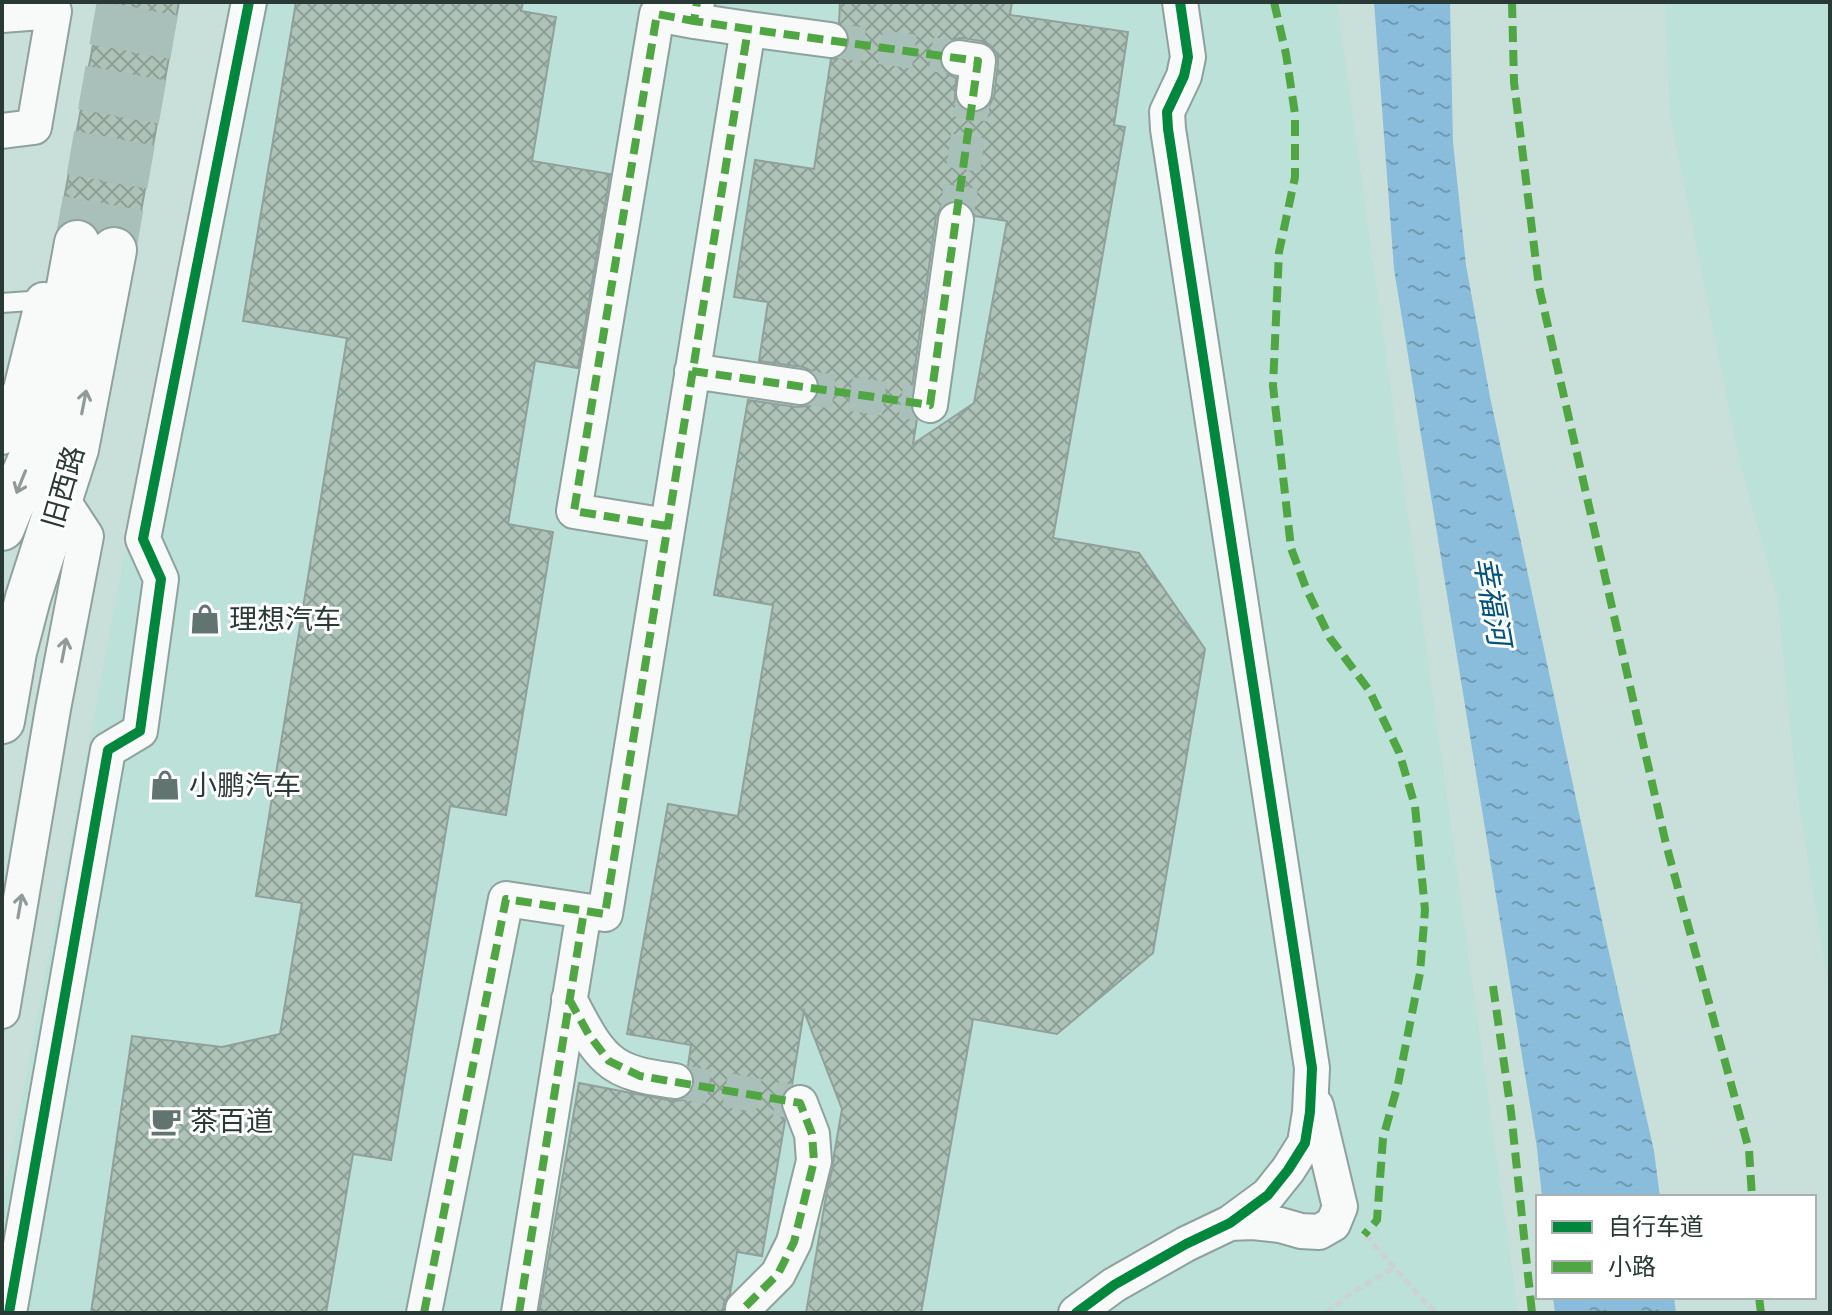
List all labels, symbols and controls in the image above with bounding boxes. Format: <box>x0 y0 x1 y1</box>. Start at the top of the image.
one-way arrow <box>78 390 93 416</box>
street label: 旧西路 <box>35 442 91 532</box>
one-way arrow <box>13 469 28 494</box>
water label: 幸福河 <box>1466 553 1519 653</box>
shop icon: 理想汽车 <box>188 602 222 636</box>
place label: 理想汽车 <box>229 602 341 636</box>
one-way arrow <box>58 638 73 663</box>
shop icon: 小鹏汽车 <box>148 768 182 802</box>
place label: 小鹏汽车 <box>189 768 301 802</box>
one-way arrow <box>13 894 28 919</box>
cafe icon: 茶百道 <box>149 1104 183 1138</box>
place label: 茶百道 <box>190 1104 274 1138</box>
legend <box>1536 1195 1816 1299</box>
text: 自行车道 <box>1608 1212 1704 1241</box>
text: 小路 <box>1608 1252 1656 1281</box>

